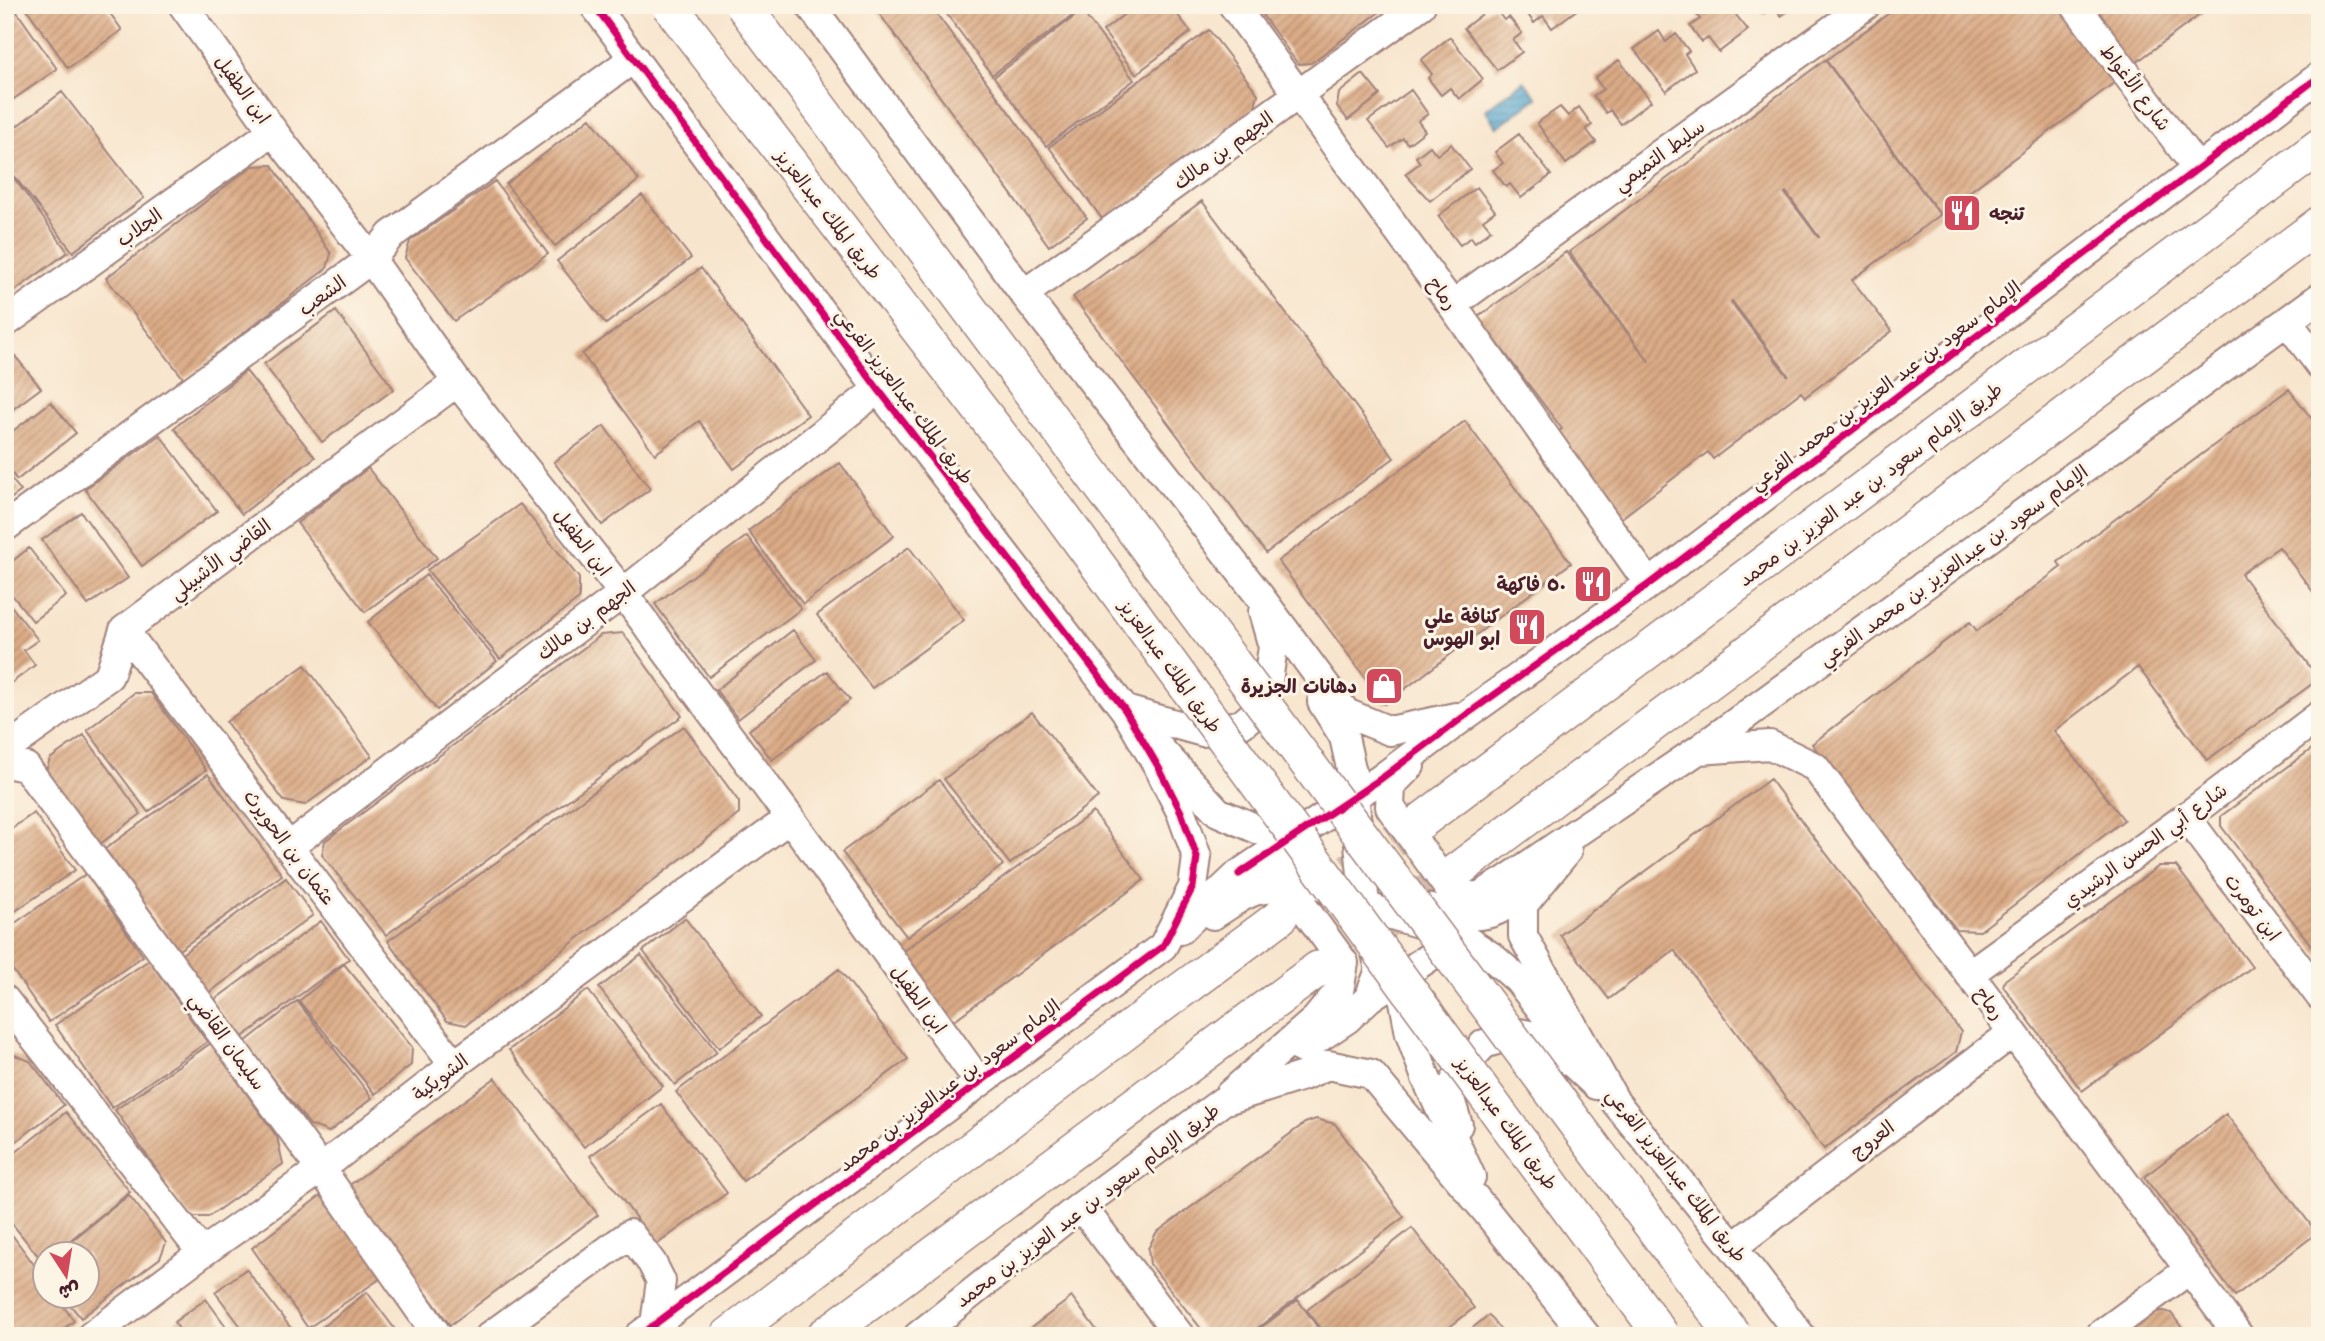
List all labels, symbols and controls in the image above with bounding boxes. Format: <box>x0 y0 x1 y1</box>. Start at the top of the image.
street label: شارع الأغواط <box>2094 39 2176 136</box>
street label: ابن الطفيل <box>209 50 276 129</box>
street label: الجهم بن مالك <box>1168 106 1279 197</box>
street label: سليط التميمي <box>1609 114 1712 200</box>
street label: طريق الملك عبدالعزيز <box>769 142 887 285</box>
restaurant icon: تنجه <box>1941 192 1983 234</box>
place label: تنجه <box>1989 201 2026 226</box>
street label: الجلاب <box>111 202 167 252</box>
street label: الشعب <box>293 270 351 321</box>
street label: رماح <box>1422 272 1463 315</box>
street label: الإمام سعود بن عبد العزيز بن محمد الفرعي <box>1745 275 2028 499</box>
street label: طريق الملك عبدالعزيز الفرعي <box>827 303 979 492</box>
street label: طريق الإمام سعود بن عبد العزيز بن محمد <box>1733 377 2009 594</box>
street label: الإمام سعود بن عبدالعزيز بن محمد الفرعي <box>1814 459 2095 675</box>
street label: ابن الطفيل <box>548 503 617 581</box>
street label: القاضي الأشبيلي <box>165 513 278 609</box>
restaurant icon: ٥٠ فاكهة <box>1572 563 1614 605</box>
place label: ٥٠ فاكهة <box>1497 572 1566 597</box>
street label: الجهم بن مالك <box>532 575 642 667</box>
street label: طريق الملك عبدالعزيز <box>1113 593 1227 738</box>
place label: كنافة علي ابو الهوس <box>1423 604 1501 652</box>
restaurant icon: كنافة علي ابو الهوس <box>1506 606 1548 648</box>
shop icon: دهانات الجزيرة <box>1363 665 1405 707</box>
place label: دهانات الجزيرة <box>1241 674 1357 699</box>
street label: شارع أبي الحسن الرشيدي <box>2058 777 2235 917</box>
street label: عثمان بن الحويرث <box>238 785 341 910</box>
street label: ابن تومرت <box>2219 869 2286 946</box>
street label: ابن الطفيل <box>885 960 952 1039</box>
street label: رماح <box>1969 982 2010 1025</box>
street label: سليمان القاضي <box>180 987 271 1097</box>
street label: الإمام سعود بن عبدالعزيز بن محمد <box>833 994 1067 1179</box>
street label: الشويكية <box>407 1048 473 1107</box>
street label: طريق الملك عبدالعزيز <box>1449 1050 1563 1195</box>
street label: طريق الملك عبدالعزيز الفرعي <box>1598 1083 1752 1270</box>
street label: طريق الإمام سعود بن عبد العزيز بن محمد <box>950 1098 1226 1315</box>
street label: العروج <box>1845 1115 1899 1164</box>
north arrow <box>32 1240 102 1310</box>
text: ش <box>57 1277 82 1306</box>

